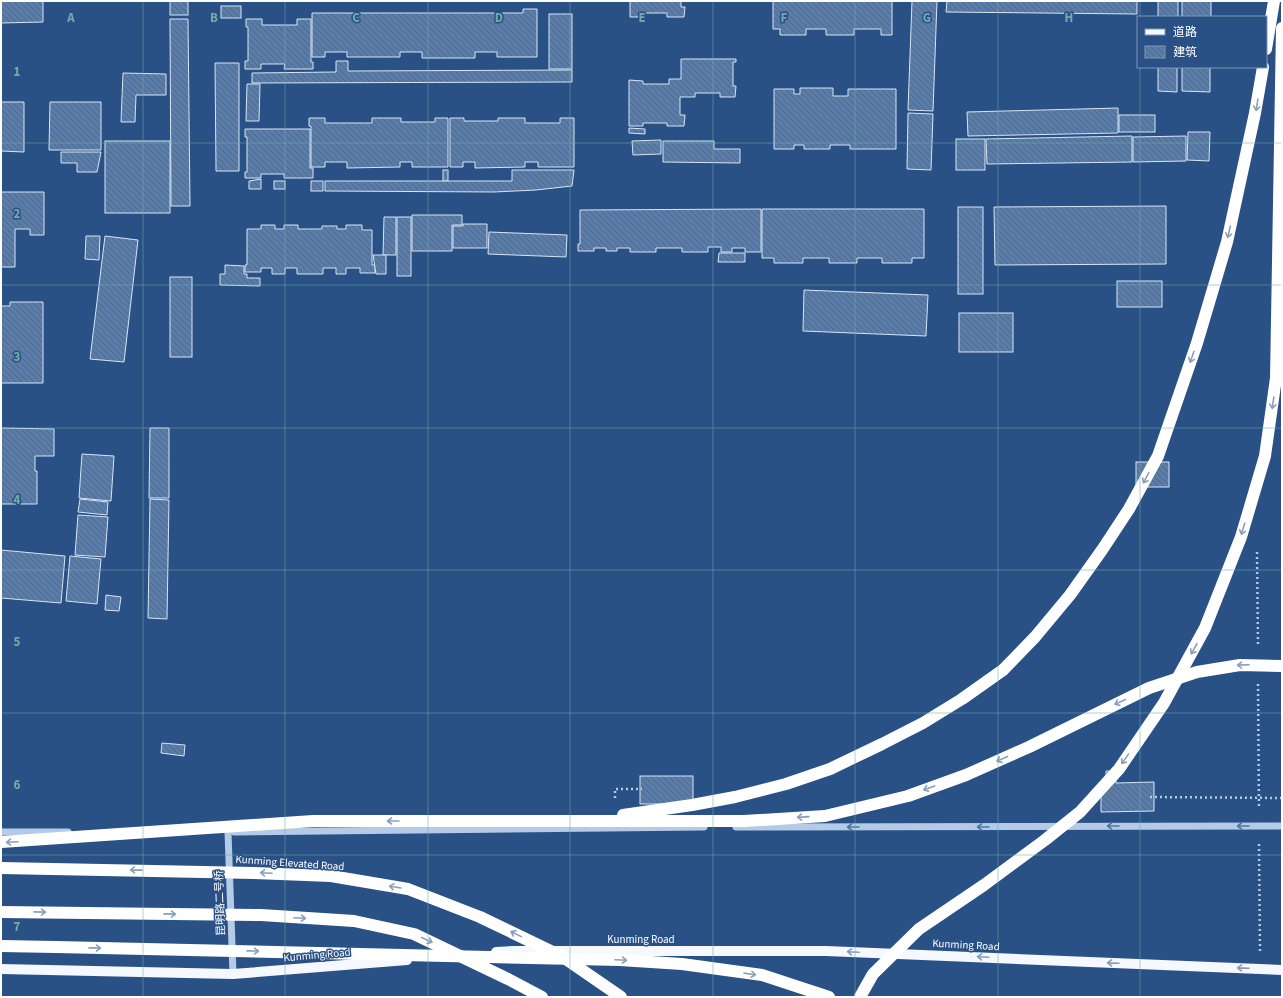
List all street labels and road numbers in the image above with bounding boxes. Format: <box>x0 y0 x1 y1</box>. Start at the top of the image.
street label: Kunming Elevated Road <box>235 852 345 874</box>
street label: 昆明路二号桥 <box>211 870 229 936</box>
street label: Kunming Road <box>607 932 675 947</box>
street label: Kunming Road <box>932 936 1000 954</box>
street label: Kunming Road <box>283 945 351 965</box>

